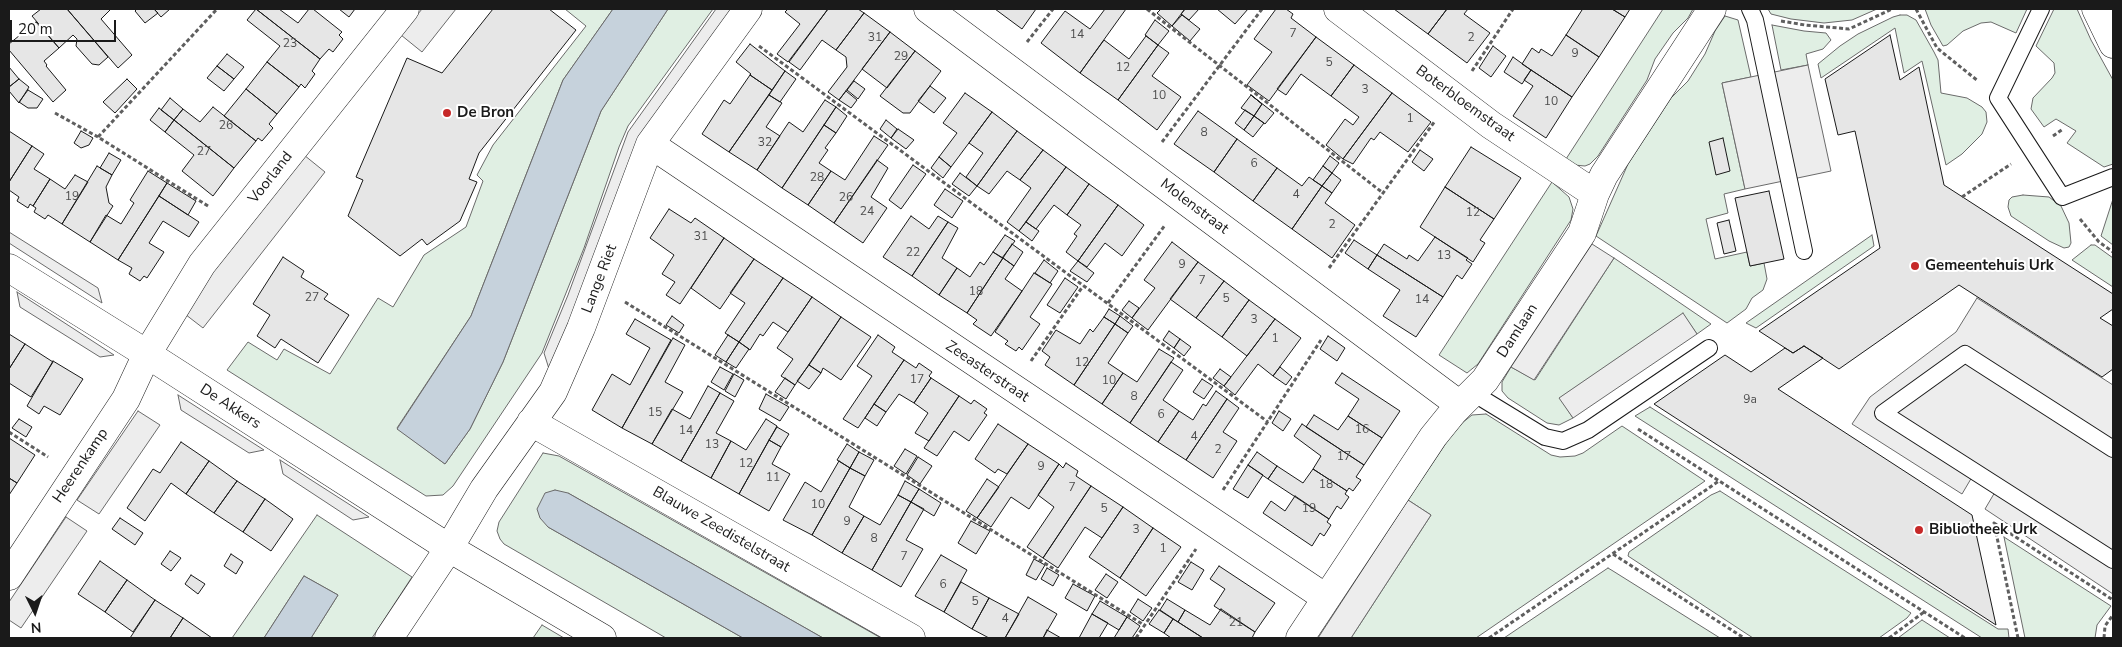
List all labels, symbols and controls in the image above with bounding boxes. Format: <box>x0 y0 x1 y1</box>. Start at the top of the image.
scale bar <box>12 10 119 42</box>
text: 20 m <box>18 19 53 39</box>
house number: 7 <box>1289 27 1297 41</box>
house number: 14 <box>1070 28 1084 42</box>
house number: 31 <box>868 31 882 45</box>
house number: 2 <box>1467 31 1475 45</box>
house number: 23 <box>283 37 297 51</box>
house number: 9 <box>1571 47 1579 61</box>
house number: 29 <box>894 50 908 64</box>
house number: 5 <box>1325 56 1333 70</box>
house number: 12 <box>1116 61 1130 75</box>
street label: Boterbloemstraat <box>1412 62 1518 146</box>
house number: 3 <box>1361 83 1369 97</box>
house number: 10 <box>1152 89 1166 103</box>
house number: 10 <box>1544 95 1558 109</box>
place label: De Bron <box>457 104 514 122</box>
marker: De Bron <box>441 107 453 119</box>
house number: 1 <box>1406 112 1414 126</box>
house number: 26 <box>219 119 233 133</box>
house number: 8 <box>1200 126 1208 140</box>
house number: 32 <box>758 136 772 150</box>
house number: 27 <box>197 145 211 159</box>
street label: Voorland <box>245 148 297 208</box>
house number: 6 <box>1250 157 1258 171</box>
house number: 28 <box>810 171 824 185</box>
street label: Molenstraat <box>1156 175 1232 239</box>
house number: 4 <box>1292 188 1300 202</box>
house number: 19 <box>65 190 79 204</box>
house number: 26 <box>839 191 853 205</box>
house number: 24 <box>860 205 874 219</box>
house number: 12 <box>1466 206 1480 220</box>
house number: 2 <box>1328 218 1336 232</box>
house number: 31 <box>694 230 708 244</box>
street label: Lange Riet <box>579 242 621 316</box>
house number: 22 <box>906 246 920 260</box>
house number: 13 <box>1437 249 1451 263</box>
place label: Gemeentehuis Urk <box>1925 257 2054 275</box>
house number: 9 <box>1178 258 1186 272</box>
marker: Gemeentehuis Urk <box>1909 260 1921 272</box>
house number: 7 <box>1198 274 1206 288</box>
house number: 18 <box>969 285 983 299</box>
house number: 27 <box>305 291 319 305</box>
house number: 5 <box>1222 292 1230 306</box>
house number: 14 <box>1415 293 1429 307</box>
street label: Damlaan <box>1494 301 1542 361</box>
house number: 3 <box>1250 313 1258 327</box>
house number: 1 <box>1271 332 1279 346</box>
street label: Zeeasterstraat <box>942 337 1032 407</box>
house number: 12 <box>1075 356 1089 370</box>
house number: 17 <box>910 373 924 387</box>
house number: 10 <box>1102 374 1116 388</box>
street label: De Akkers <box>196 381 264 433</box>
house number: 8 <box>1130 390 1138 404</box>
house number: 9a <box>1743 393 1757 407</box>
house number: 15 <box>648 406 662 420</box>
house number: 6 <box>1157 408 1165 422</box>
house number: 16 <box>1355 423 1369 437</box>
house number: 14 <box>679 424 693 438</box>
street label: Heerenkamp <box>49 425 113 507</box>
house number: 4 <box>1190 430 1198 444</box>
house number: 13 <box>705 438 719 452</box>
house number: 2 <box>1214 443 1222 457</box>
house number: 17 <box>1337 450 1351 464</box>
house number: 12 <box>739 457 753 471</box>
house number: 9 <box>1037 460 1045 474</box>
house number: 11 <box>766 471 780 485</box>
house number: 18 <box>1319 478 1333 492</box>
house number: 7 <box>1068 481 1076 495</box>
street label: Blauwe Zeedistelstraat <box>649 483 793 577</box>
house number: 10 <box>811 498 825 512</box>
house number: 5 <box>1100 502 1108 516</box>
house number: 19 <box>1302 502 1316 516</box>
house number: 9 <box>843 515 851 529</box>
place label: Bibliotheek Urk <box>1929 521 2037 539</box>
house number: 3 <box>1132 523 1140 537</box>
marker: Bibliotheek Urk <box>1913 524 1925 536</box>
house number: 8 <box>870 532 878 546</box>
house number: 1 <box>1159 542 1167 556</box>
house number: 7 <box>900 550 908 564</box>
house number: 6 <box>939 578 947 592</box>
north arrow <box>10 587 60 637</box>
house number: 5 <box>971 595 979 609</box>
house number: 4 <box>1001 612 1009 626</box>
house number: 21 <box>1229 616 1243 630</box>
text: N <box>30 618 42 637</box>

